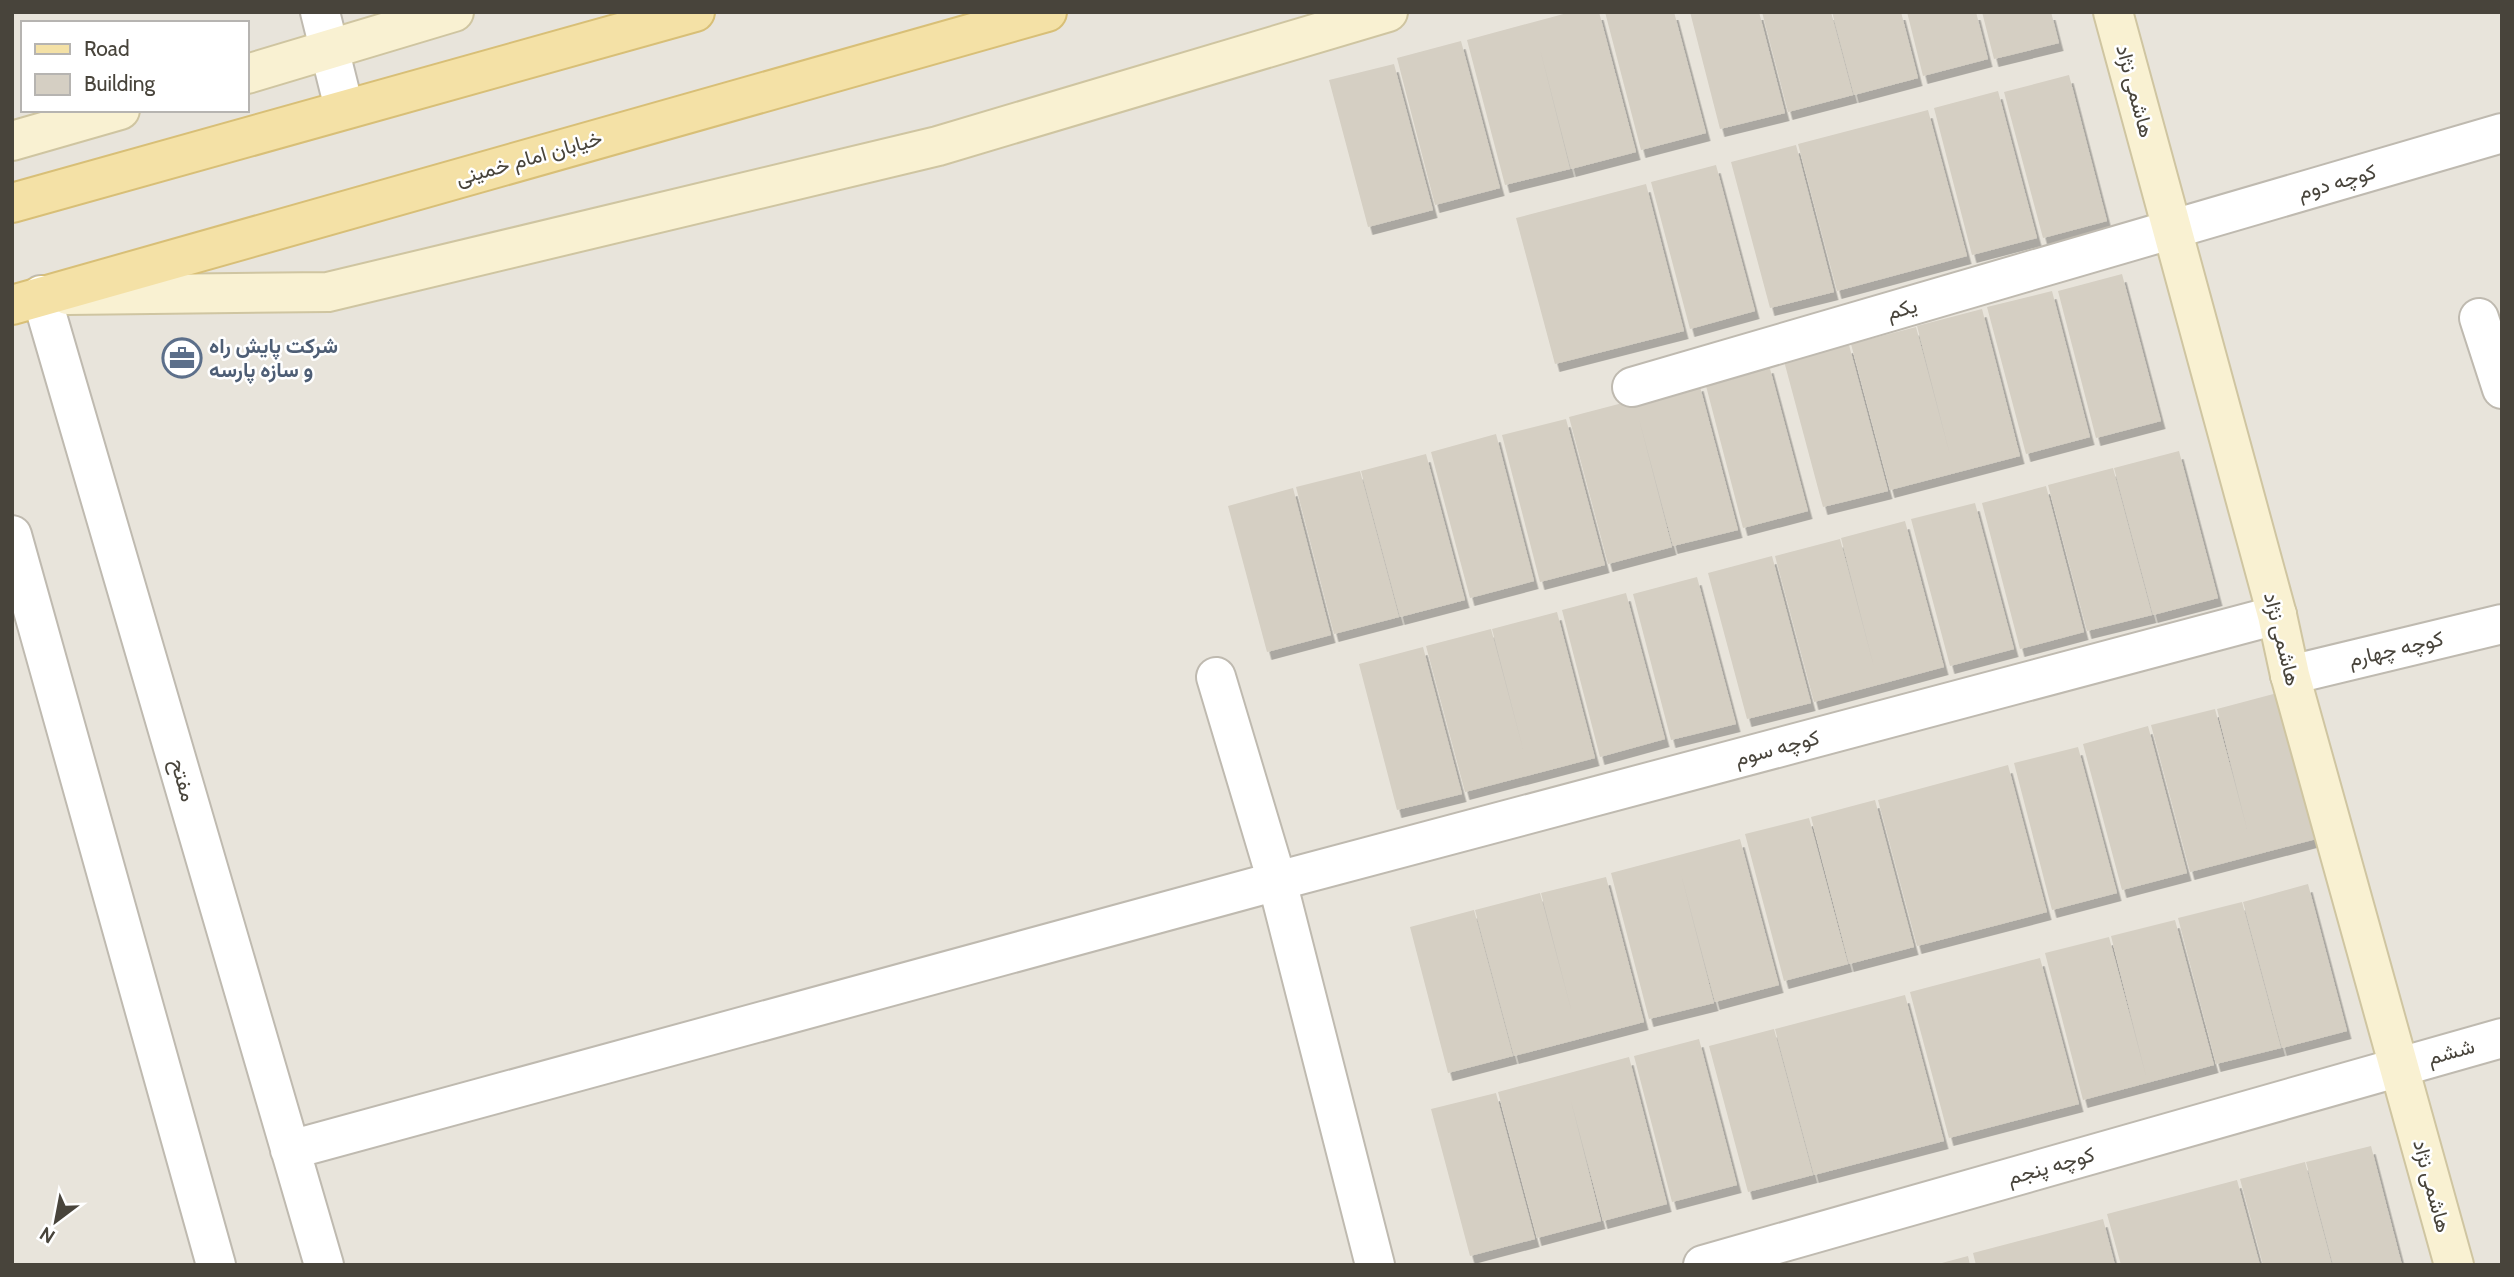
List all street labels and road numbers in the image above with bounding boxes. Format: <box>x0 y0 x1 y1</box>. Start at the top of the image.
street label: هاشمی نژاد <box>2110 41 2160 141</box>
street label: خیابان امام خمینی <box>453 125 605 192</box>
street label: کوچه دوم <box>2295 158 2379 207</box>
street label: یکم <box>1884 292 1921 327</box>
street label: هاشمی نژاد <box>2258 590 2306 688</box>
street label: کوچه چهارم <box>2346 625 2446 673</box>
street label: کوچه سوم <box>1732 724 1823 773</box>
street label: مفتح <box>164 755 202 805</box>
street label: ششم <box>2425 1033 2478 1072</box>
street label: هاشمی نژاد <box>2407 1136 2457 1236</box>
street label: کوچه پنجم <box>2004 1141 2098 1192</box>

